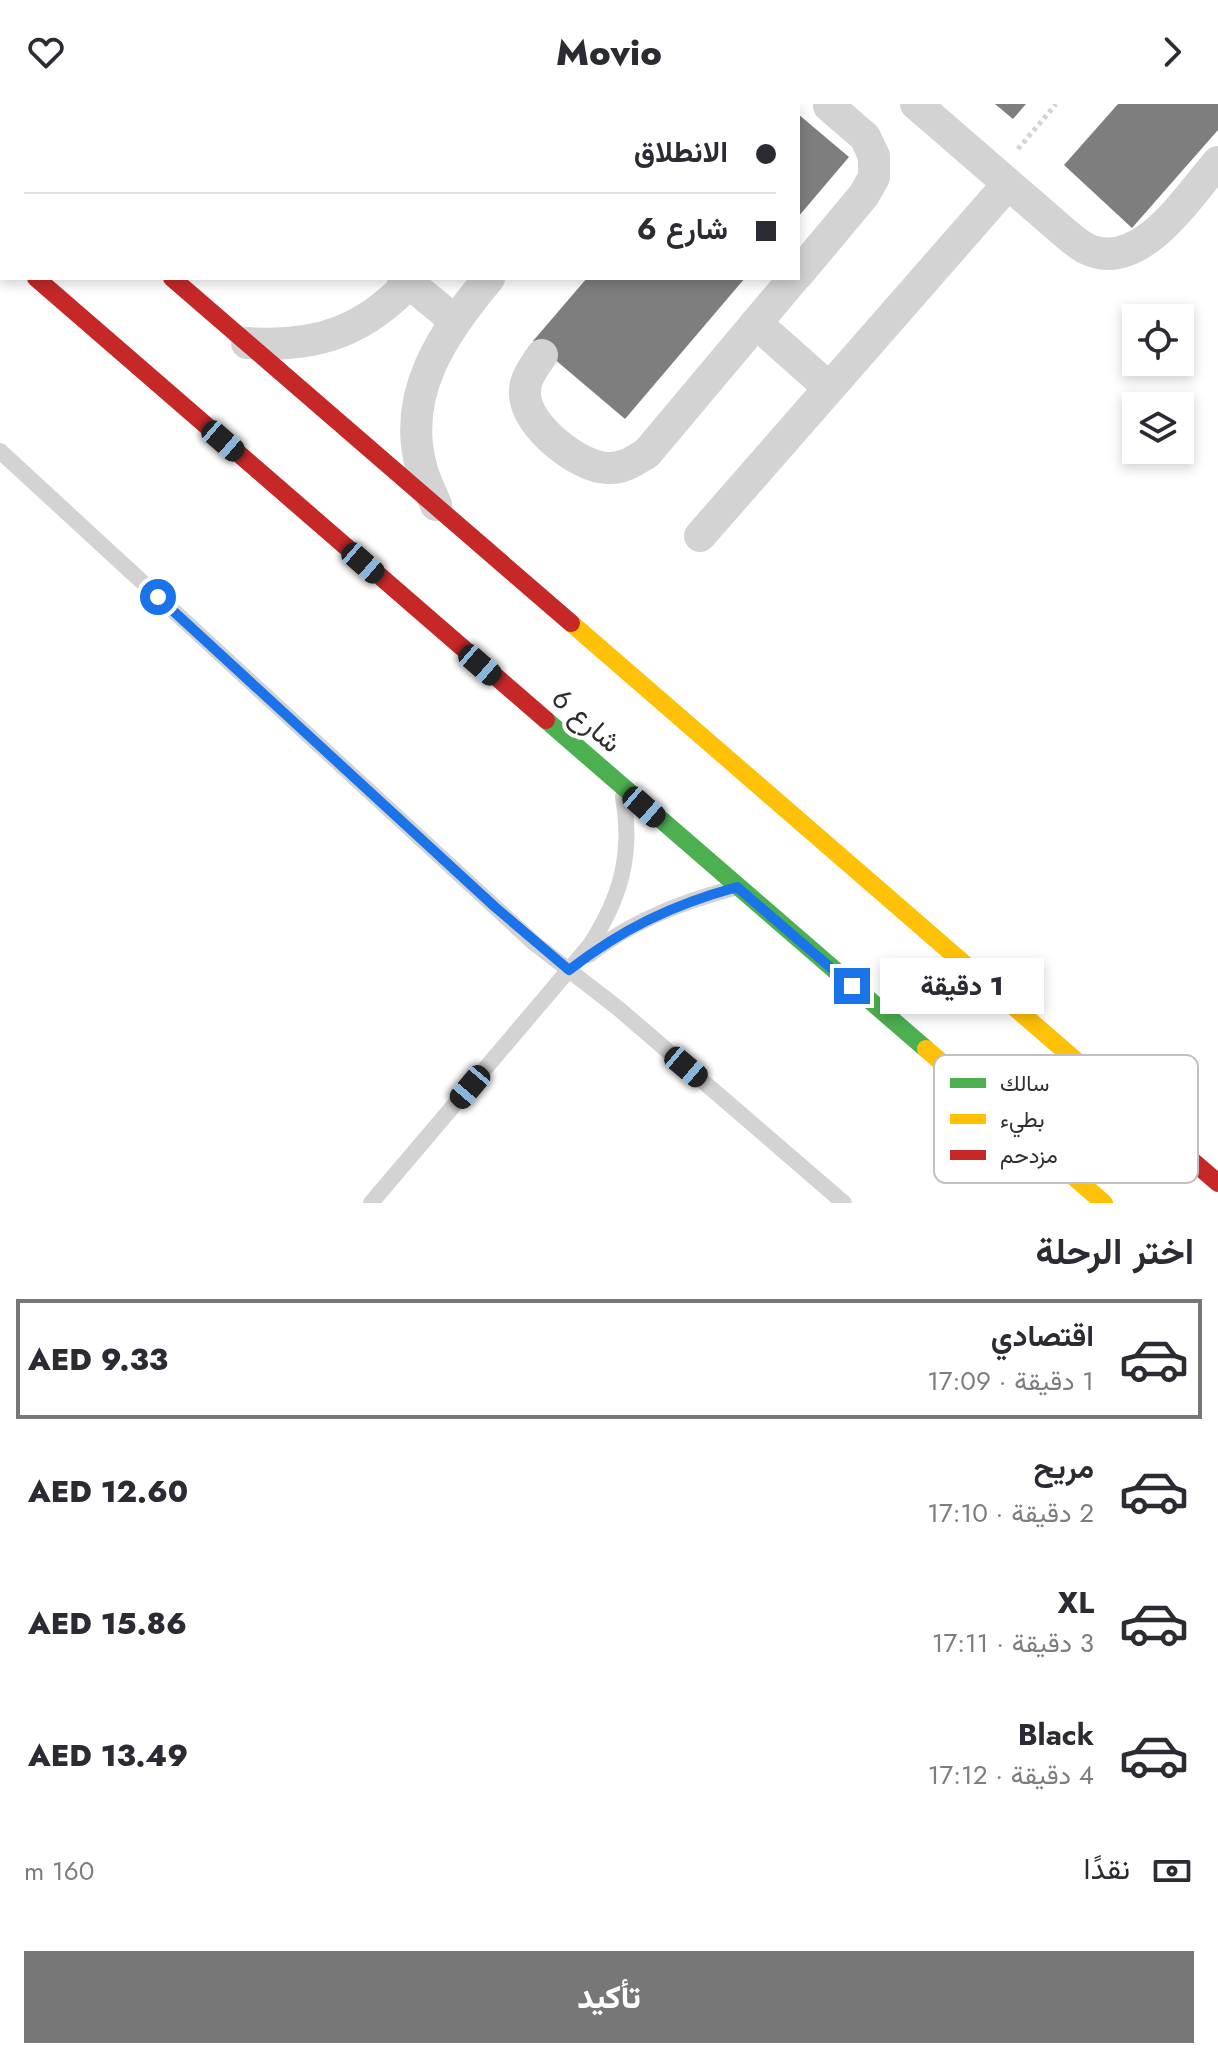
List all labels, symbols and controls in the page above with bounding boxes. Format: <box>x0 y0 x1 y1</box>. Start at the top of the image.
text: Movio <box>556 26 662 78</box>
icon: heart <box>24 30 68 74</box>
icon: forward <box>1150 30 1194 74</box>
text: الانطلاق <box>634 130 728 173</box>
text: شارع 6 <box>637 207 728 250</box>
map controls <box>1122 304 1194 464</box>
button: locate <box>1122 304 1194 376</box>
button: layers <box>1122 392 1194 464</box>
car <box>197 416 249 466</box>
car <box>337 538 389 588</box>
route start <box>140 579 176 615</box>
car <box>454 640 506 690</box>
street label: شارع 6 <box>543 678 631 762</box>
car <box>618 782 670 832</box>
callout: 1 دقيقة <box>880 958 1044 1014</box>
text: 1 دقيقة <box>920 967 1004 1005</box>
route end <box>834 968 870 1004</box>
car <box>660 1042 712 1092</box>
legend <box>934 1055 1198 1183</box>
car <box>445 1061 495 1113</box>
text: سالك <box>1000 1067 1049 1099</box>
text: بطيء <box>1000 1103 1045 1138</box>
text: مزدحم <box>1000 1139 1058 1171</box>
text: اختر الرحلة <box>1036 1225 1194 1277</box>
text: اقتصادي <box>991 1314 1094 1357</box>
icon: car <box>1118 1323 1190 1395</box>
text: AED 9.33 <box>28 1338 168 1381</box>
text: 1 دقيقة · 17:09 <box>927 1362 1094 1400</box>
text: مريح <box>1034 1446 1094 1489</box>
icon: car <box>1118 1455 1190 1527</box>
text: AED 12.60 <box>28 1470 188 1513</box>
text: 2 دقيقة · 17:10 <box>927 1494 1094 1532</box>
text: XL <box>1058 1581 1094 1624</box>
icon: car <box>1118 1587 1190 1659</box>
text: AED 15.86 <box>28 1602 187 1645</box>
text: 3 دقيقة · 17:11 <box>932 1624 1094 1662</box>
text: Black <box>1018 1713 1094 1756</box>
icon: car <box>1118 1719 1190 1791</box>
text: AED 13.49 <box>28 1734 188 1777</box>
text: 4 دقيقة · 17:12 <box>928 1756 1094 1794</box>
text: نقدًا <box>1084 1847 1130 1890</box>
icon: cash <box>1150 1849 1194 1893</box>
text: 160 m <box>24 1852 94 1890</box>
button: تأكيد <box>24 1951 1194 2043</box>

